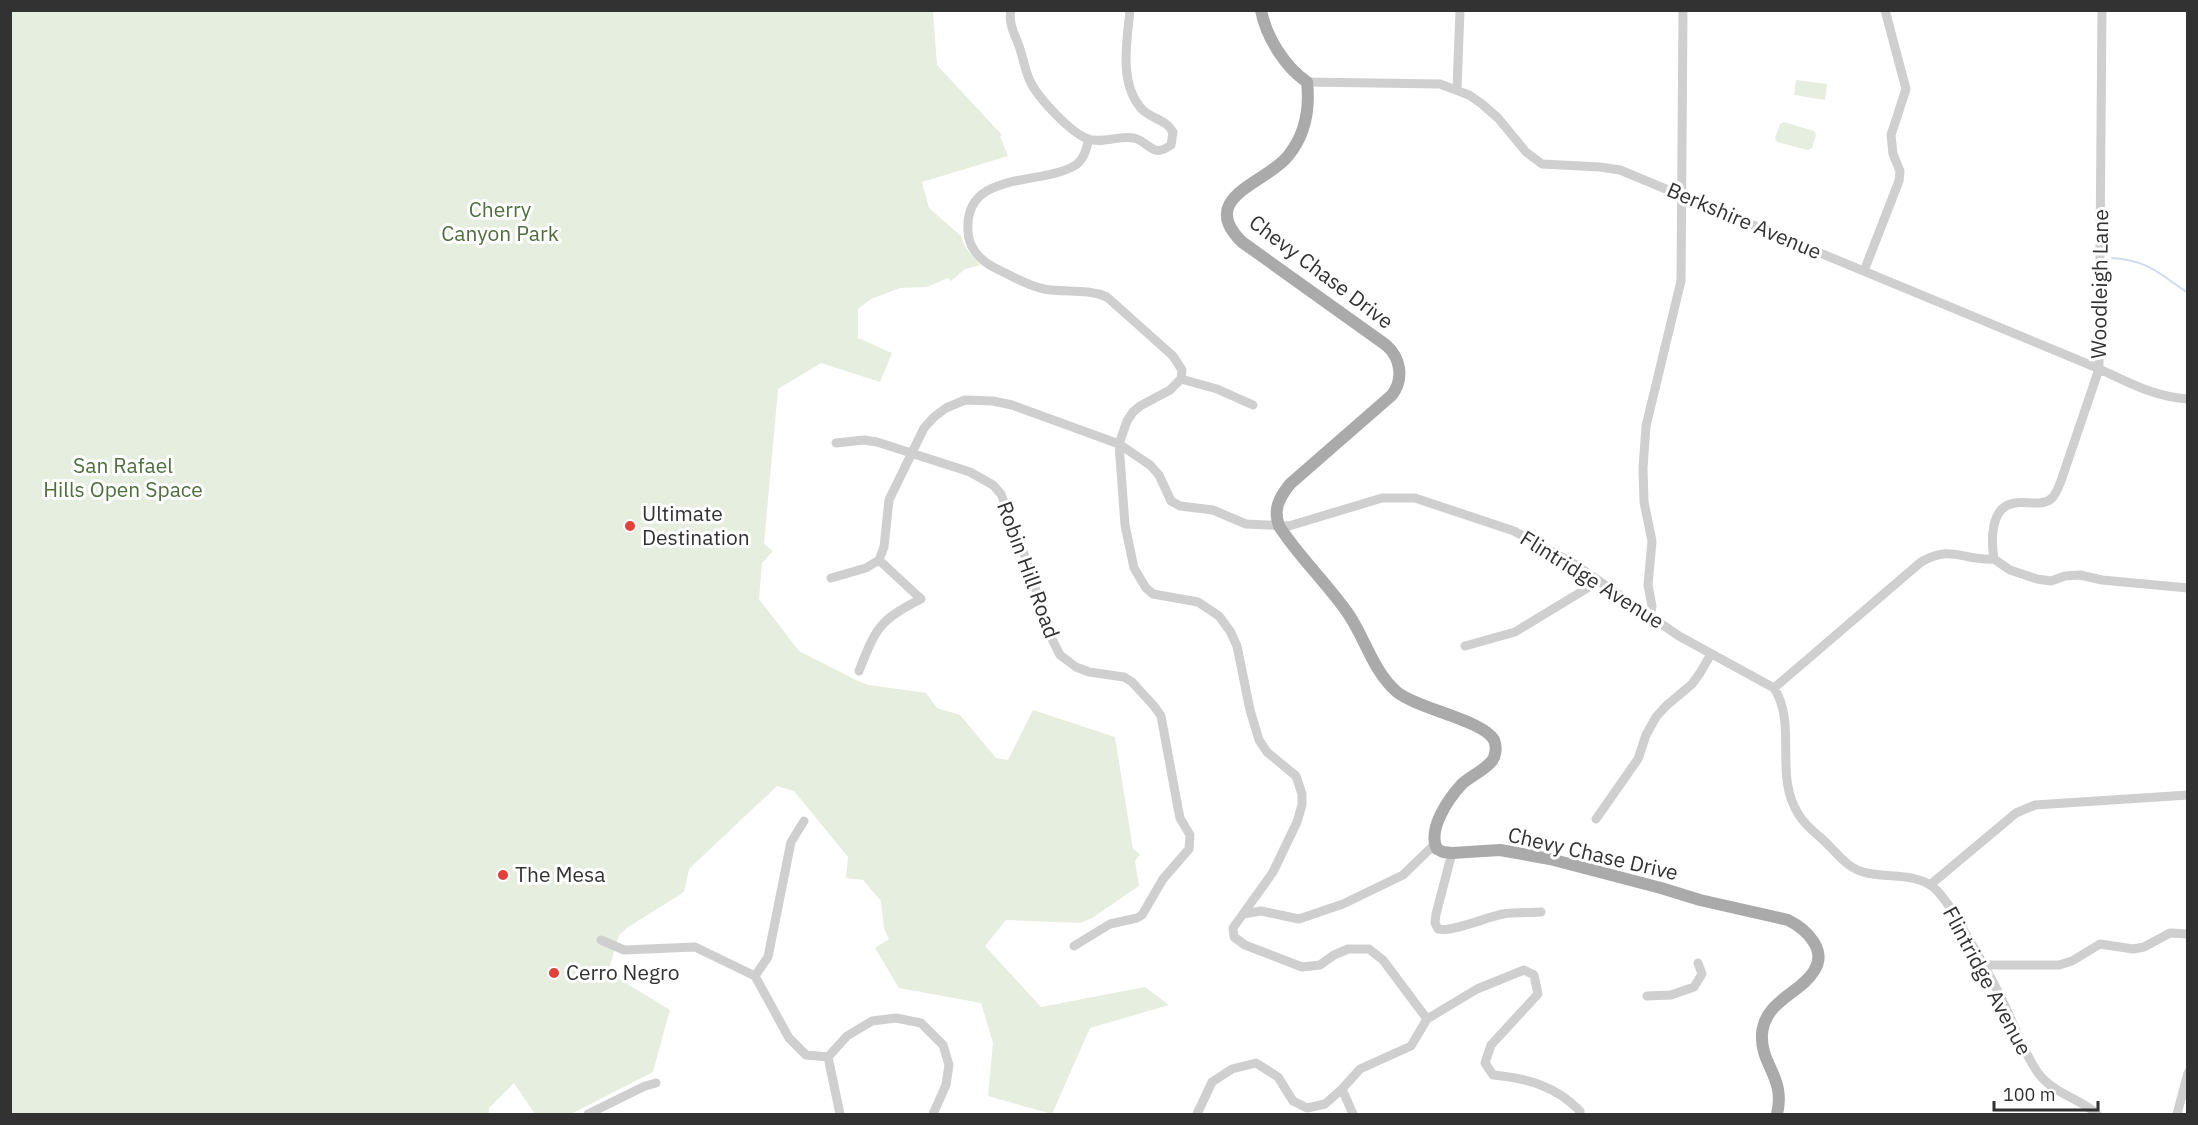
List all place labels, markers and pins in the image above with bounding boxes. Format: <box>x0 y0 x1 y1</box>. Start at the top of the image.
place label: Ultimate Destination <box>642 499 750 551</box>
marker: Ultimate Destination <box>623 519 637 533</box>
place label: The Mesa <box>515 860 605 888</box>
marker: The Mesa <box>496 868 510 882</box>
place label: Cerro Negro <box>566 958 679 986</box>
marker: Cerro Negro <box>547 966 561 980</box>

